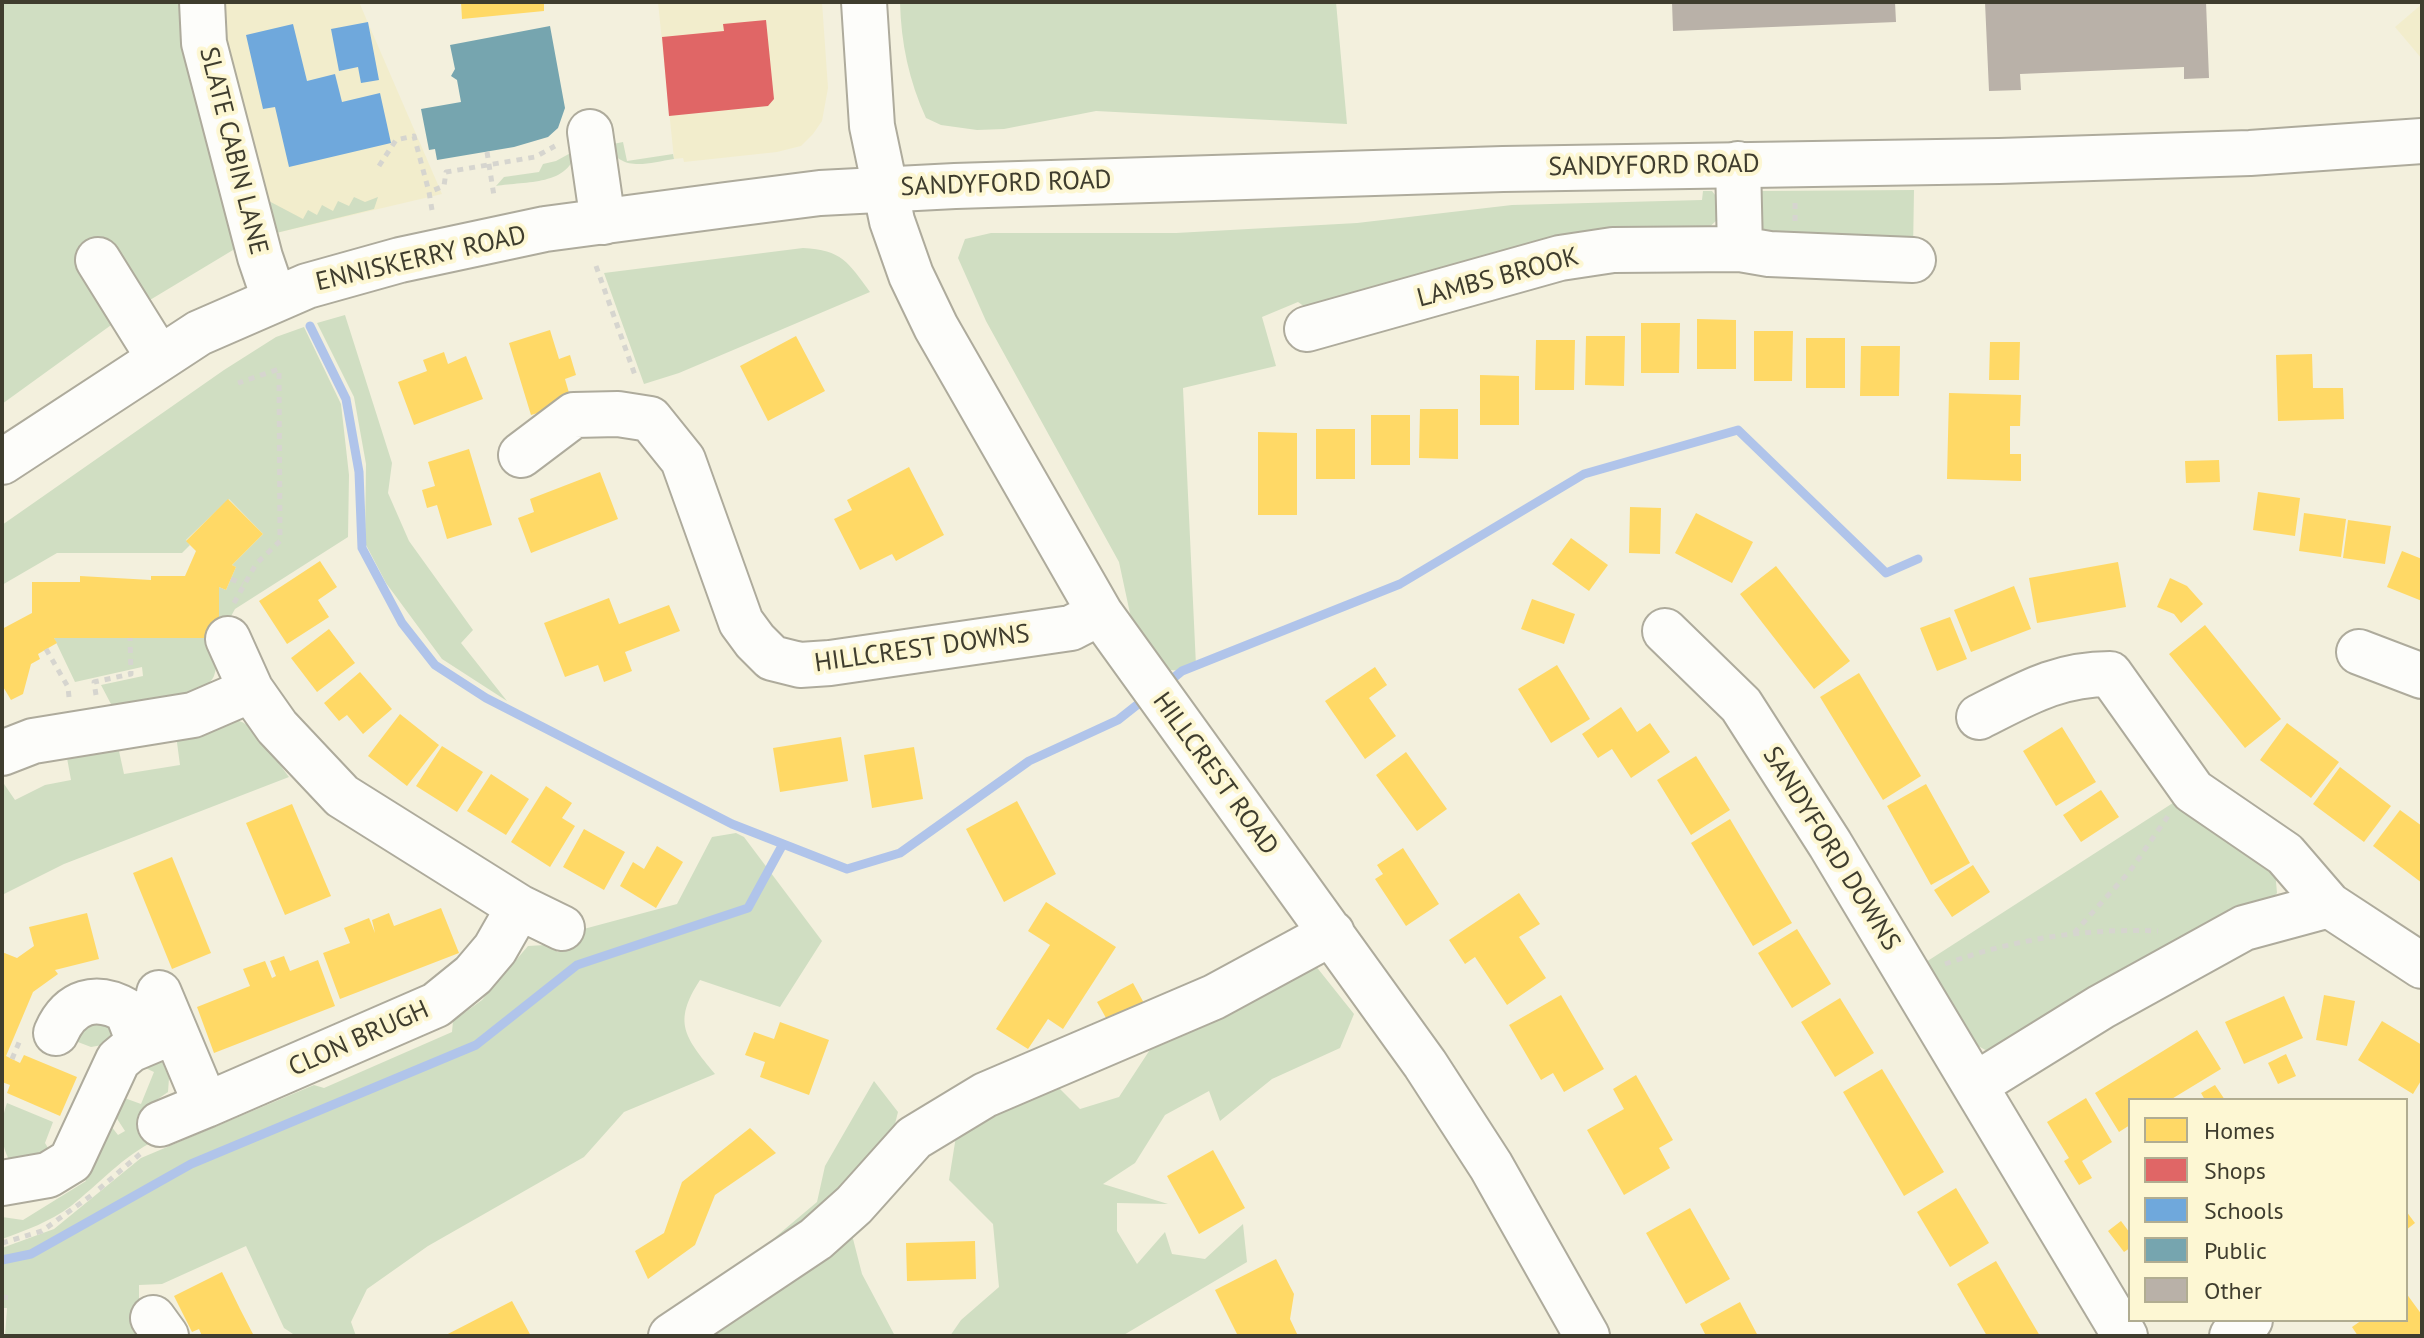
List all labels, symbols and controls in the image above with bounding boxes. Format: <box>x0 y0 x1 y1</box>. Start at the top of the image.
street label: SLATE CABIN LANE <box>192 44 274 258</box>
street label: SANDYFORD ROAD <box>1548 149 1760 183</box>
street label: SANDYFORD ROAD <box>900 165 1112 203</box>
street label: ENNISKERRY ROAD <box>313 220 529 298</box>
street label: LAMBS BROOK <box>1414 241 1582 315</box>
street label: HILLCREST DOWNS <box>813 618 1031 680</box>
street label: HILLCREST ROAD <box>1146 687 1284 861</box>
street label: SANDYFORD DOWNS <box>1756 741 1906 957</box>
street label: CLON BRUGH <box>284 994 434 1084</box>
legend <box>2128 1098 2408 1322</box>
text: Homes <box>2204 1115 2275 1146</box>
text: Shops <box>2204 1155 2266 1186</box>
text: Schools <box>2204 1195 2284 1226</box>
text: Public <box>2204 1235 2267 1266</box>
text: Other <box>2204 1275 2262 1306</box>

